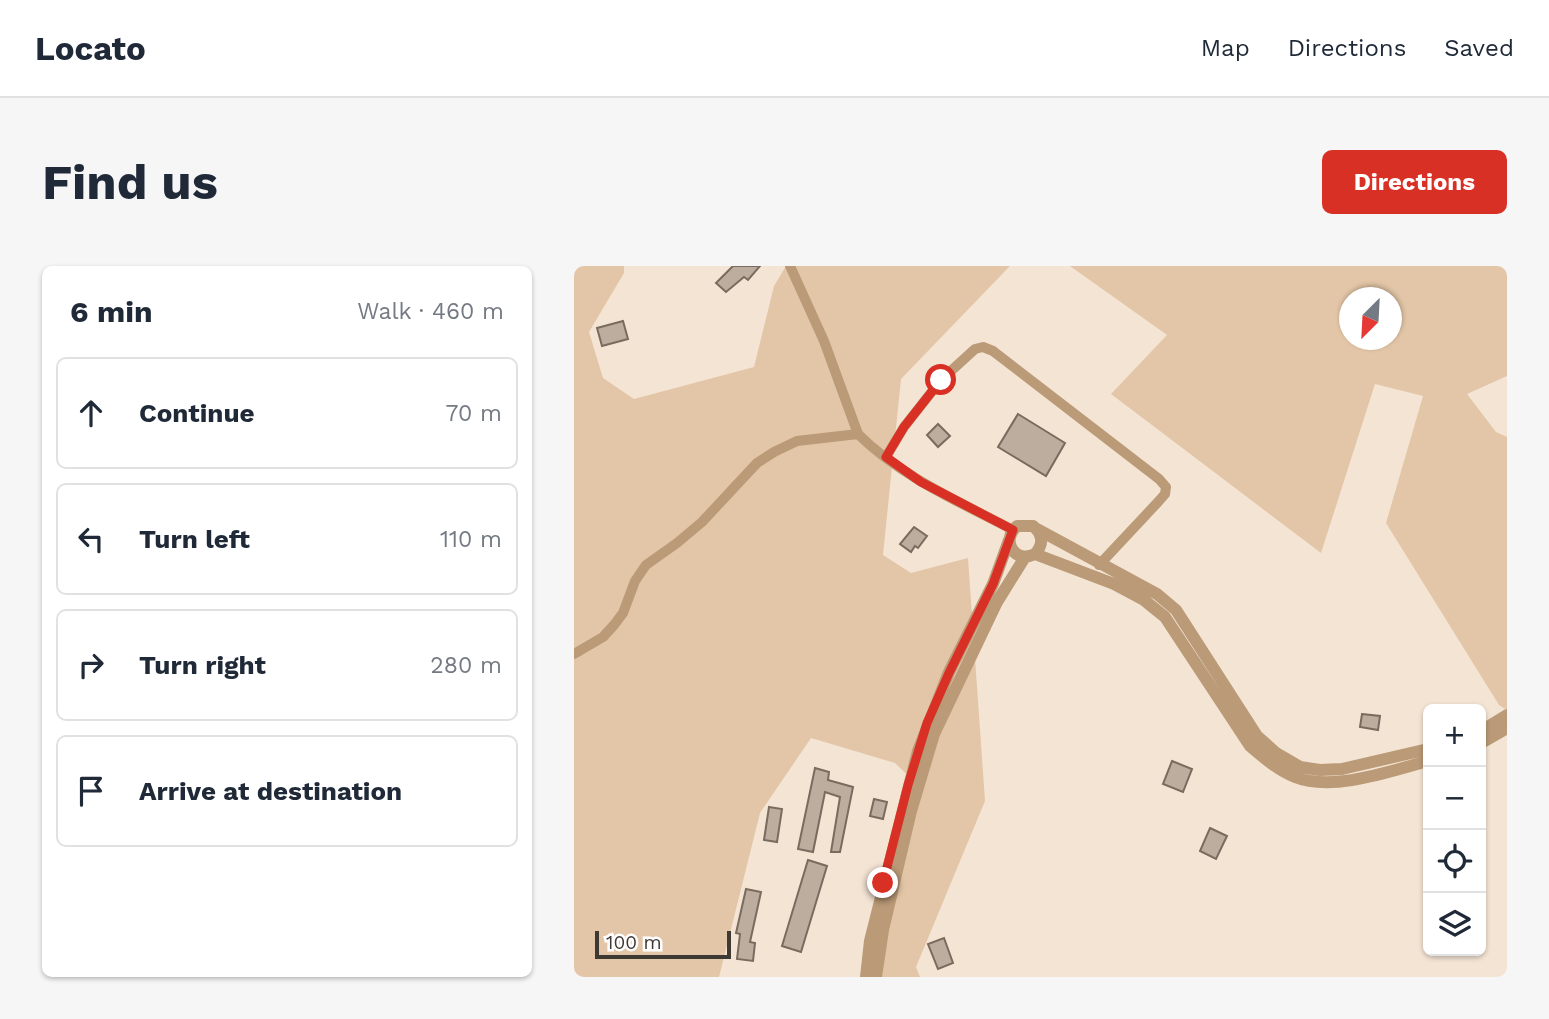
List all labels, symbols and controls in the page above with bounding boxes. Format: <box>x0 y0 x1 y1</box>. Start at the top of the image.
text: Locato <box>35 29 146 68</box>
text: Map <box>1201 34 1250 62</box>
text: Directions <box>1288 34 1406 62</box>
text: Saved <box>1444 34 1514 62</box>
button: Directions <box>1322 150 1507 214</box>
text: Find us <box>42 153 218 211</box>
north arrow <box>1339 287 1402 350</box>
text: 6 min <box>70 294 153 329</box>
text: Walk · 460 m <box>357 298 504 325</box>
route start <box>925 364 956 395</box>
icon: ahead <box>72 394 110 432</box>
text: Continue <box>139 398 255 428</box>
text: 70 m <box>445 400 502 427</box>
icon: left <box>72 520 110 558</box>
text: Turn left <box>139 524 250 554</box>
text: 110 m <box>440 526 502 553</box>
icon: right <box>72 646 110 684</box>
text: Turn right <box>139 650 266 680</box>
text: 280 m <box>430 652 502 679</box>
map controls <box>1423 704 1486 956</box>
button: + <box>1423 704 1486 767</box>
button: − <box>1423 767 1486 830</box>
icon: arrive <box>72 772 110 810</box>
text: Arrive at destination <box>139 776 402 806</box>
button: locate <box>1423 830 1486 893</box>
route end <box>867 867 898 898</box>
button: layers <box>1423 893 1486 956</box>
scale bar <box>595 928 732 960</box>
text: 100 m <box>606 931 662 954</box>

